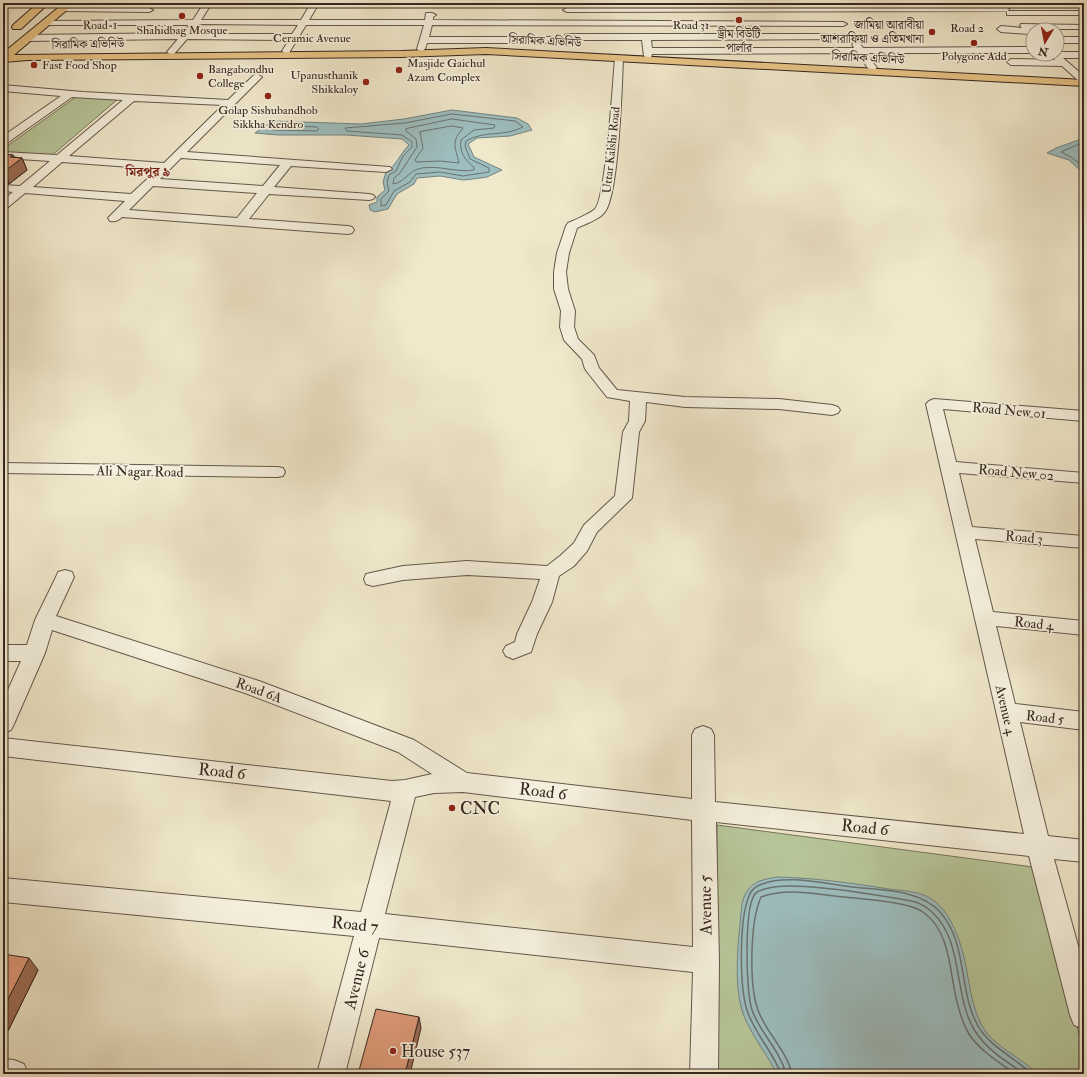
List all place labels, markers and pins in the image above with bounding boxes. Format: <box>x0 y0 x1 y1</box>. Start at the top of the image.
marker: Shahidbag Mosque <box>177 11 187 21</box>
marker: ড্রীম বিউটি পার্লার <box>734 15 744 25</box>
place label: জামিয়া আরাবীয়া আশরাফিয়া ও এতিমখানা <box>820 17 924 47</box>
place label: Shahidbag Mosque <box>136 23 228 38</box>
place label: ড্রীম বিউটি পার্লার <box>716 25 761 56</box>
marker: জামিয়া আরাবীয়া আশরাফিয়া ও এতিমখানা <box>927 27 937 37</box>
marker: Polygone Add <box>969 38 979 48</box>
place label: Polygone Add <box>941 49 1007 64</box>
place label: Masjide Gaichul Azam Complex <box>406 56 485 85</box>
place label: Fast Food Shop <box>42 58 117 73</box>
marker: Fast Food Shop <box>29 60 39 70</box>
place label: Bangabondhu College <box>208 62 274 91</box>
marker: Masjide Gaichul Azam Complex <box>394 65 404 75</box>
place label: Upanusthanik Shikkaloy <box>291 68 359 97</box>
marker: Bangabondhu College <box>195 71 205 81</box>
marker: Upanusthanik Shikkaloy <box>361 77 371 87</box>
marker: Golap Sishubandhob Sikkha Kendro <box>263 91 273 101</box>
place label: Golap Sishubandhob Sikkha Kendro <box>218 103 318 132</box>
place label: CNC <box>460 798 500 819</box>
marker: CNC <box>447 803 457 813</box>
place label: House 537 <box>401 1041 470 1062</box>
marker: House 537 <box>388 1046 398 1056</box>

